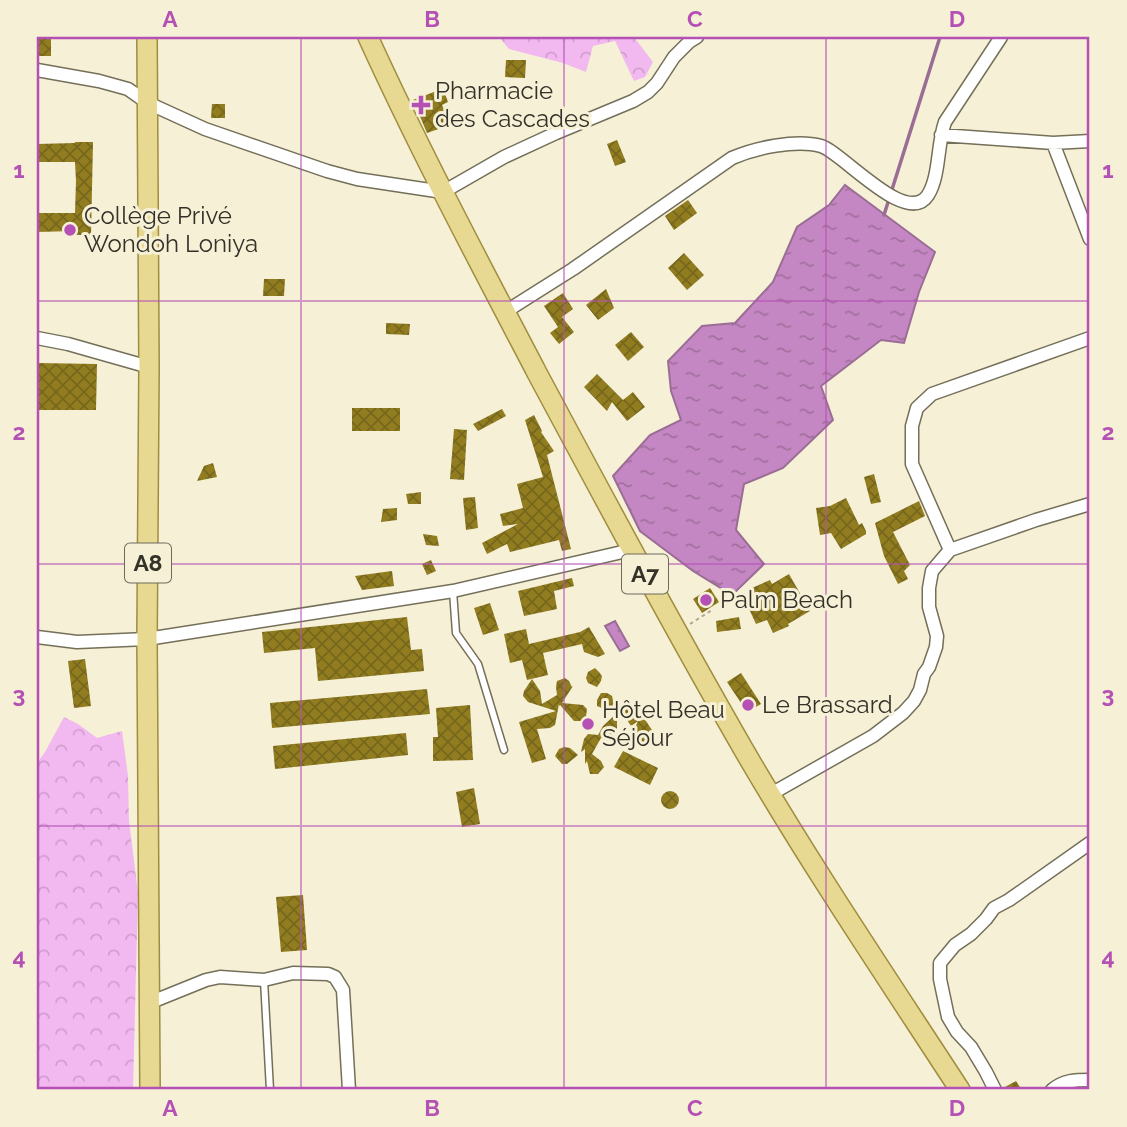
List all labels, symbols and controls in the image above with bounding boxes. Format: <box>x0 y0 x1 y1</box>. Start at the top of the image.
text: A <box>162 5 178 32</box>
text: B <box>424 5 440 32</box>
text: C <box>687 5 703 32</box>
text: D <box>949 5 965 32</box>
place label: Pharmacie des Cascades <box>435 76 590 133</box>
marker: Pharmacie des Cascades <box>413 97 429 113</box>
text: 1 <box>13 156 25 183</box>
text: 1 <box>1102 156 1114 183</box>
place label: Collège Privé Wondoh Loniya <box>84 201 258 258</box>
marker: Collège Privé Wondoh Loniya <box>62 222 78 238</box>
text: 2 <box>13 418 25 445</box>
text: 2 <box>1102 418 1114 445</box>
road number: A8 <box>125 544 171 582</box>
road number: A7 <box>622 554 668 594</box>
place label: Palm Beach <box>720 585 853 614</box>
marker: Palm Beach <box>698 592 714 608</box>
text: 3 <box>13 681 25 708</box>
text: 3 <box>1102 681 1114 708</box>
place label: Le Brassard <box>762 690 893 719</box>
place label: Hôtel Beau Séjour <box>602 695 725 752</box>
marker: Le Brassard <box>740 697 756 713</box>
marker: Hôtel Beau Séjour <box>580 716 596 732</box>
text: 4 <box>12 943 26 970</box>
text: 4 <box>1101 943 1115 970</box>
text: A <box>162 1094 178 1121</box>
text: B <box>424 1094 440 1121</box>
text: C <box>687 1094 703 1121</box>
text: D <box>949 1094 965 1121</box>

